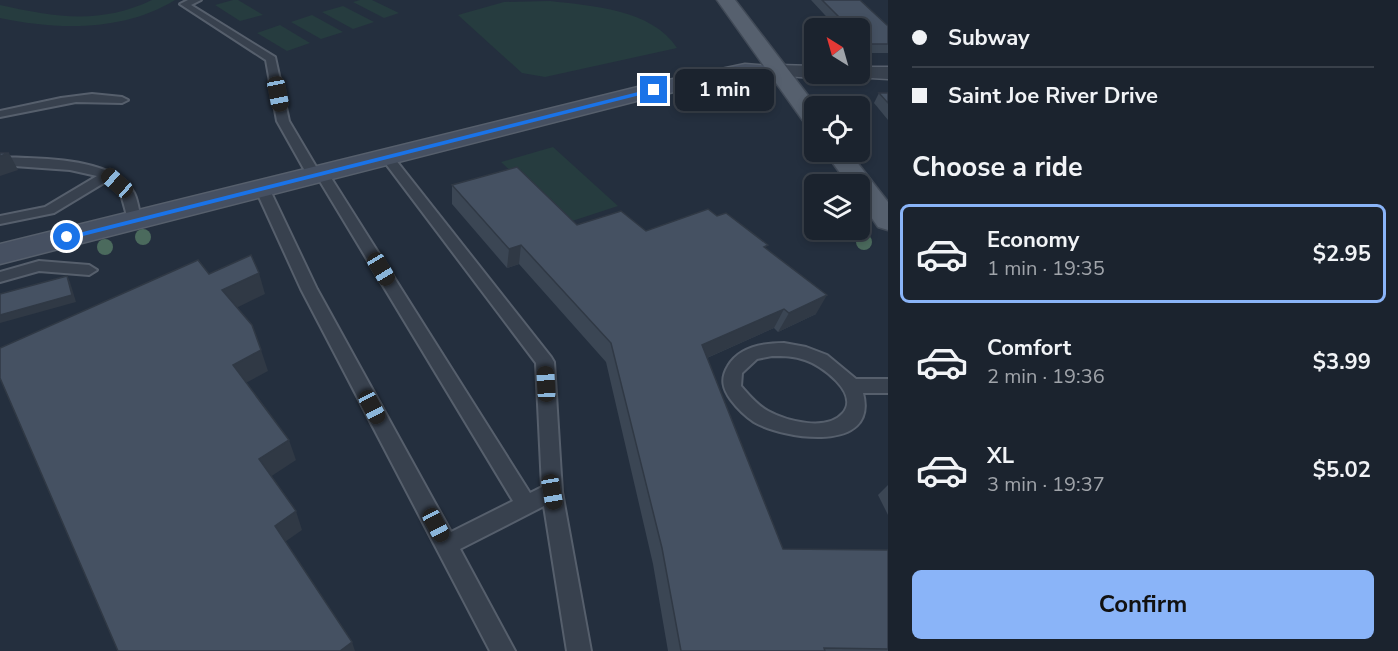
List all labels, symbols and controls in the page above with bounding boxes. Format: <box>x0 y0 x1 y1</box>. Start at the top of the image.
north arrow <box>804 18 870 84</box>
map controls <box>804 18 870 240</box>
text: Subway <box>948 23 1030 53</box>
callout: 1 min <box>675 69 774 111</box>
car <box>266 75 290 113</box>
route end <box>640 76 667 103</box>
text: 1 min <box>699 76 750 103</box>
text: Saint Joe River Drive <box>948 81 1158 111</box>
button: locate <box>804 96 870 162</box>
text: Choose a ride <box>912 149 1083 186</box>
car <box>98 164 136 202</box>
button: layers <box>804 174 870 240</box>
route start <box>53 223 80 250</box>
text: Economy <box>987 225 1079 255</box>
icon: car <box>915 227 969 281</box>
text: $2.95 <box>1313 239 1371 269</box>
car <box>364 249 398 289</box>
text: 1 min · 19:35 <box>987 255 1105 282</box>
text: Comfort <box>987 333 1071 363</box>
icon: car <box>915 335 969 389</box>
text: $3.99 <box>1313 347 1371 377</box>
text: 2 min · 19:36 <box>987 363 1105 390</box>
car <box>536 366 556 402</box>
car <box>356 387 388 427</box>
text: XL <box>987 441 1014 471</box>
icon: car <box>915 443 969 497</box>
text: $5.02 <box>1313 455 1371 485</box>
text: 3 min · 19:37 <box>987 471 1105 498</box>
car <box>540 473 564 511</box>
car <box>420 505 452 545</box>
button: Confirm <box>912 570 1374 639</box>

